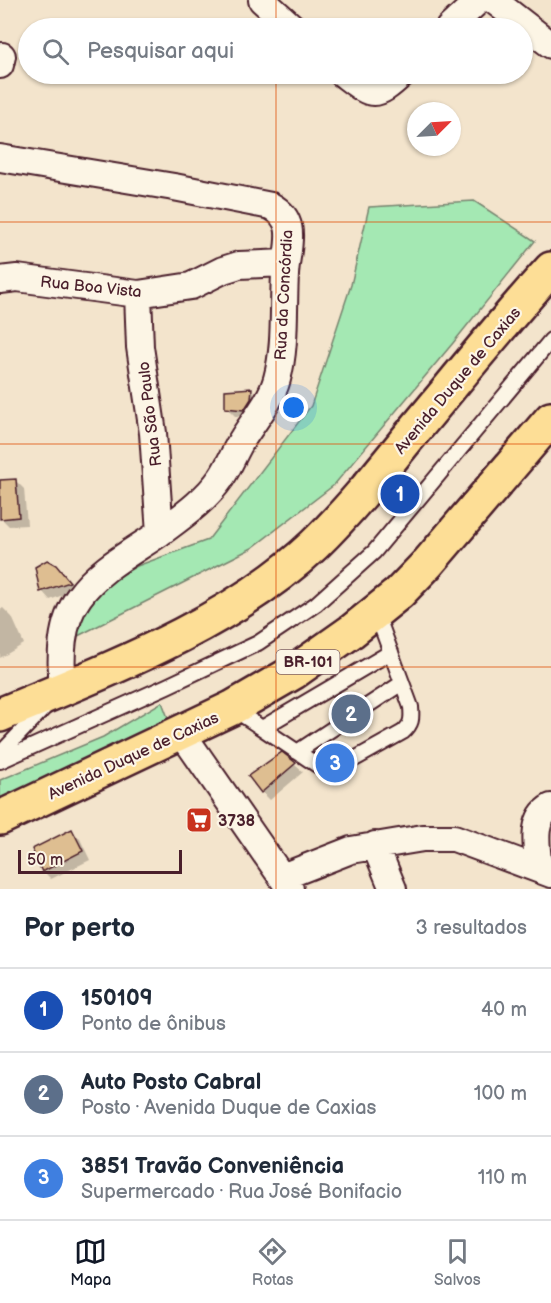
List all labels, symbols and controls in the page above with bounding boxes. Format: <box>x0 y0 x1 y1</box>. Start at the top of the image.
search box <box>18 18 533 84</box>
icon: search <box>39 35 72 68</box>
text: Pesquisar aqui <box>87 38 234 65</box>
north arrow <box>407 102 461 156</box>
street label: Rua da Concórdia <box>272 229 297 361</box>
street label: Rua Boa Vista <box>39 273 142 302</box>
street label: Avenida Duque de Caxias <box>391 304 525 458</box>
street label: Rua São Paulo <box>135 360 166 467</box>
your location <box>279 393 308 422</box>
pin: 1 <box>380 472 420 516</box>
road number: BR-101 <box>276 650 340 674</box>
pin: 2 <box>332 692 370 736</box>
street label: Avenida Duque de Caxias <box>45 708 222 804</box>
pin: 3 <box>316 740 354 786</box>
supermarket icon: 3738 <box>184 805 214 835</box>
place label: 3738 <box>218 812 255 831</box>
scale bar <box>18 847 182 874</box>
text: 50 m <box>27 851 63 870</box>
text: Por perto <box>24 913 135 944</box>
text: 3 resultados <box>416 916 527 940</box>
text: 150109 <box>81 985 153 1012</box>
text: 1 <box>39 998 48 1022</box>
text: 40 m <box>481 998 527 1022</box>
text: Ponto de ônibus <box>81 1012 226 1036</box>
text: Auto Posto Cabral <box>81 1069 261 1096</box>
text: 2 <box>38 1082 49 1106</box>
text: 100 m <box>474 1082 527 1106</box>
text: Posto · Avenida Duque de Caxias <box>81 1096 376 1120</box>
text: 3851 Travão Conveniência <box>81 1153 344 1180</box>
text: 3 <box>38 1166 49 1190</box>
text: 110 m <box>478 1166 527 1190</box>
text: Supermercado · Rua José Bonifacio <box>81 1180 402 1204</box>
tab: Mapa <box>70 1235 111 1290</box>
tab: Rotas <box>252 1235 294 1290</box>
tab: Salvos <box>434 1235 481 1290</box>

